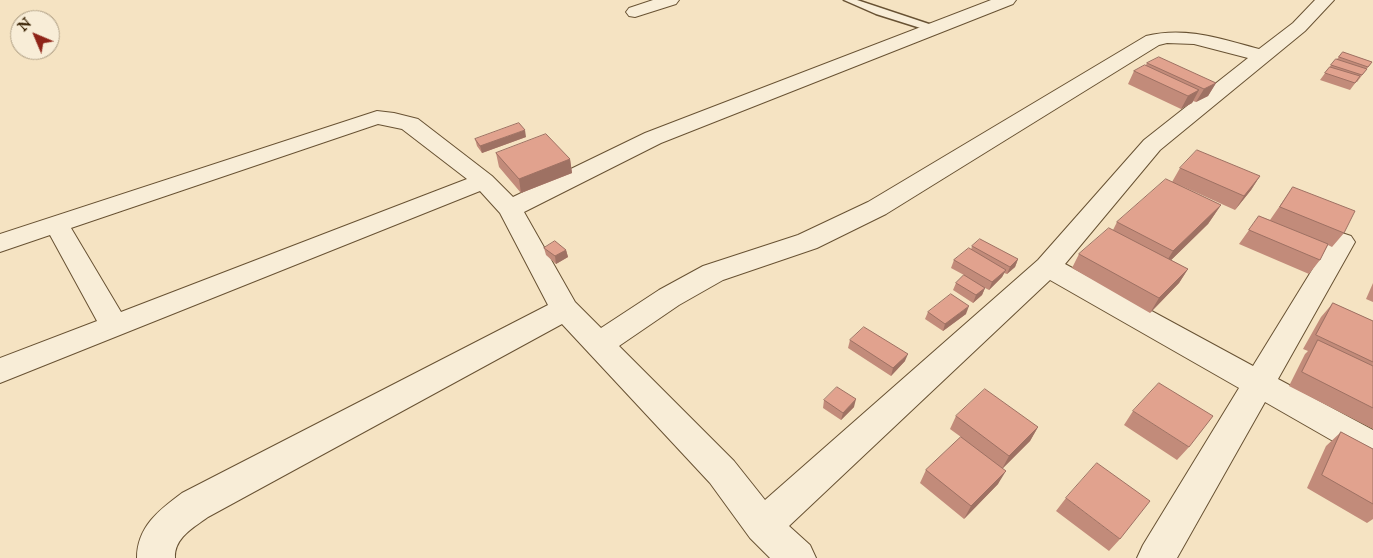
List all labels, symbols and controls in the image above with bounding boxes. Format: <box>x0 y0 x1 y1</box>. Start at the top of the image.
north arrow <box>10 10 60 60</box>
text: N <box>14 14 36 36</box>

